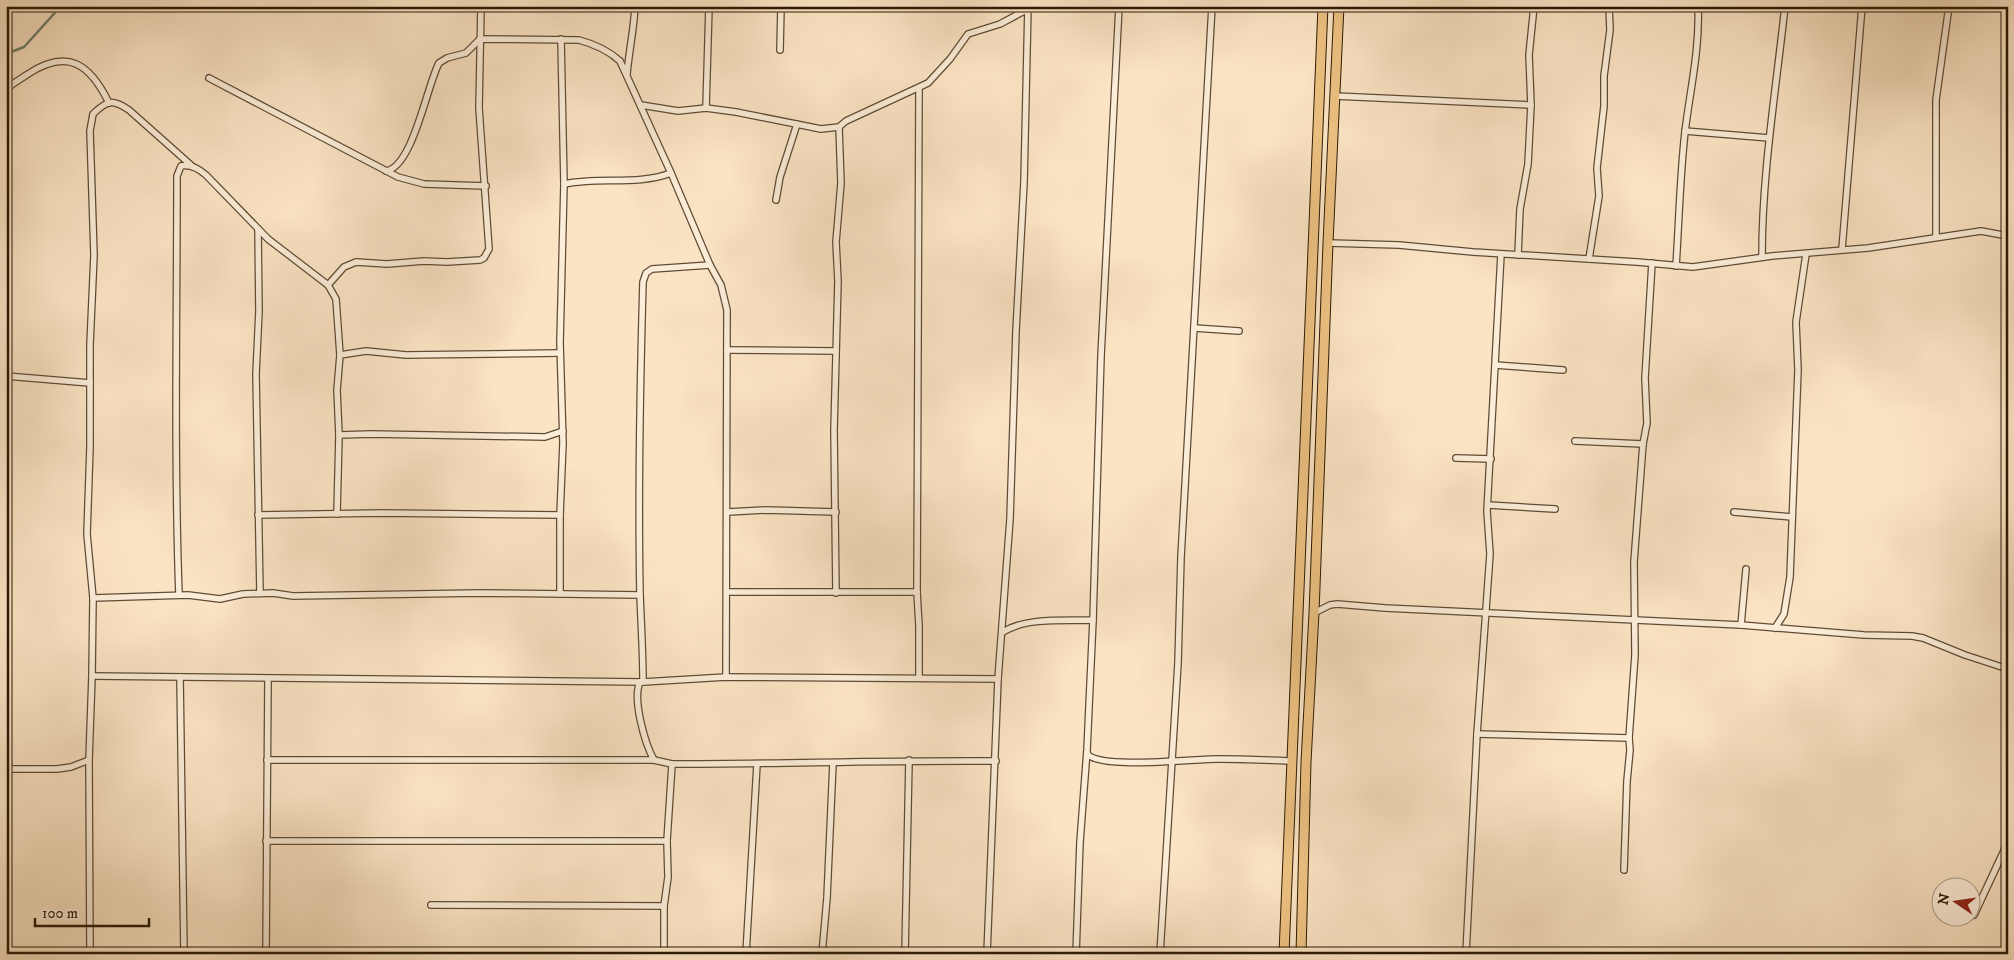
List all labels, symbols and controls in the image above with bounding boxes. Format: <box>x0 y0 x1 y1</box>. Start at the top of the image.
north arrow <box>1932 878 1982 928</box>
text: N <box>1934 891 1954 907</box>
scale bar <box>35 895 149 927</box>
text: 100 m <box>42 904 78 923</box>

